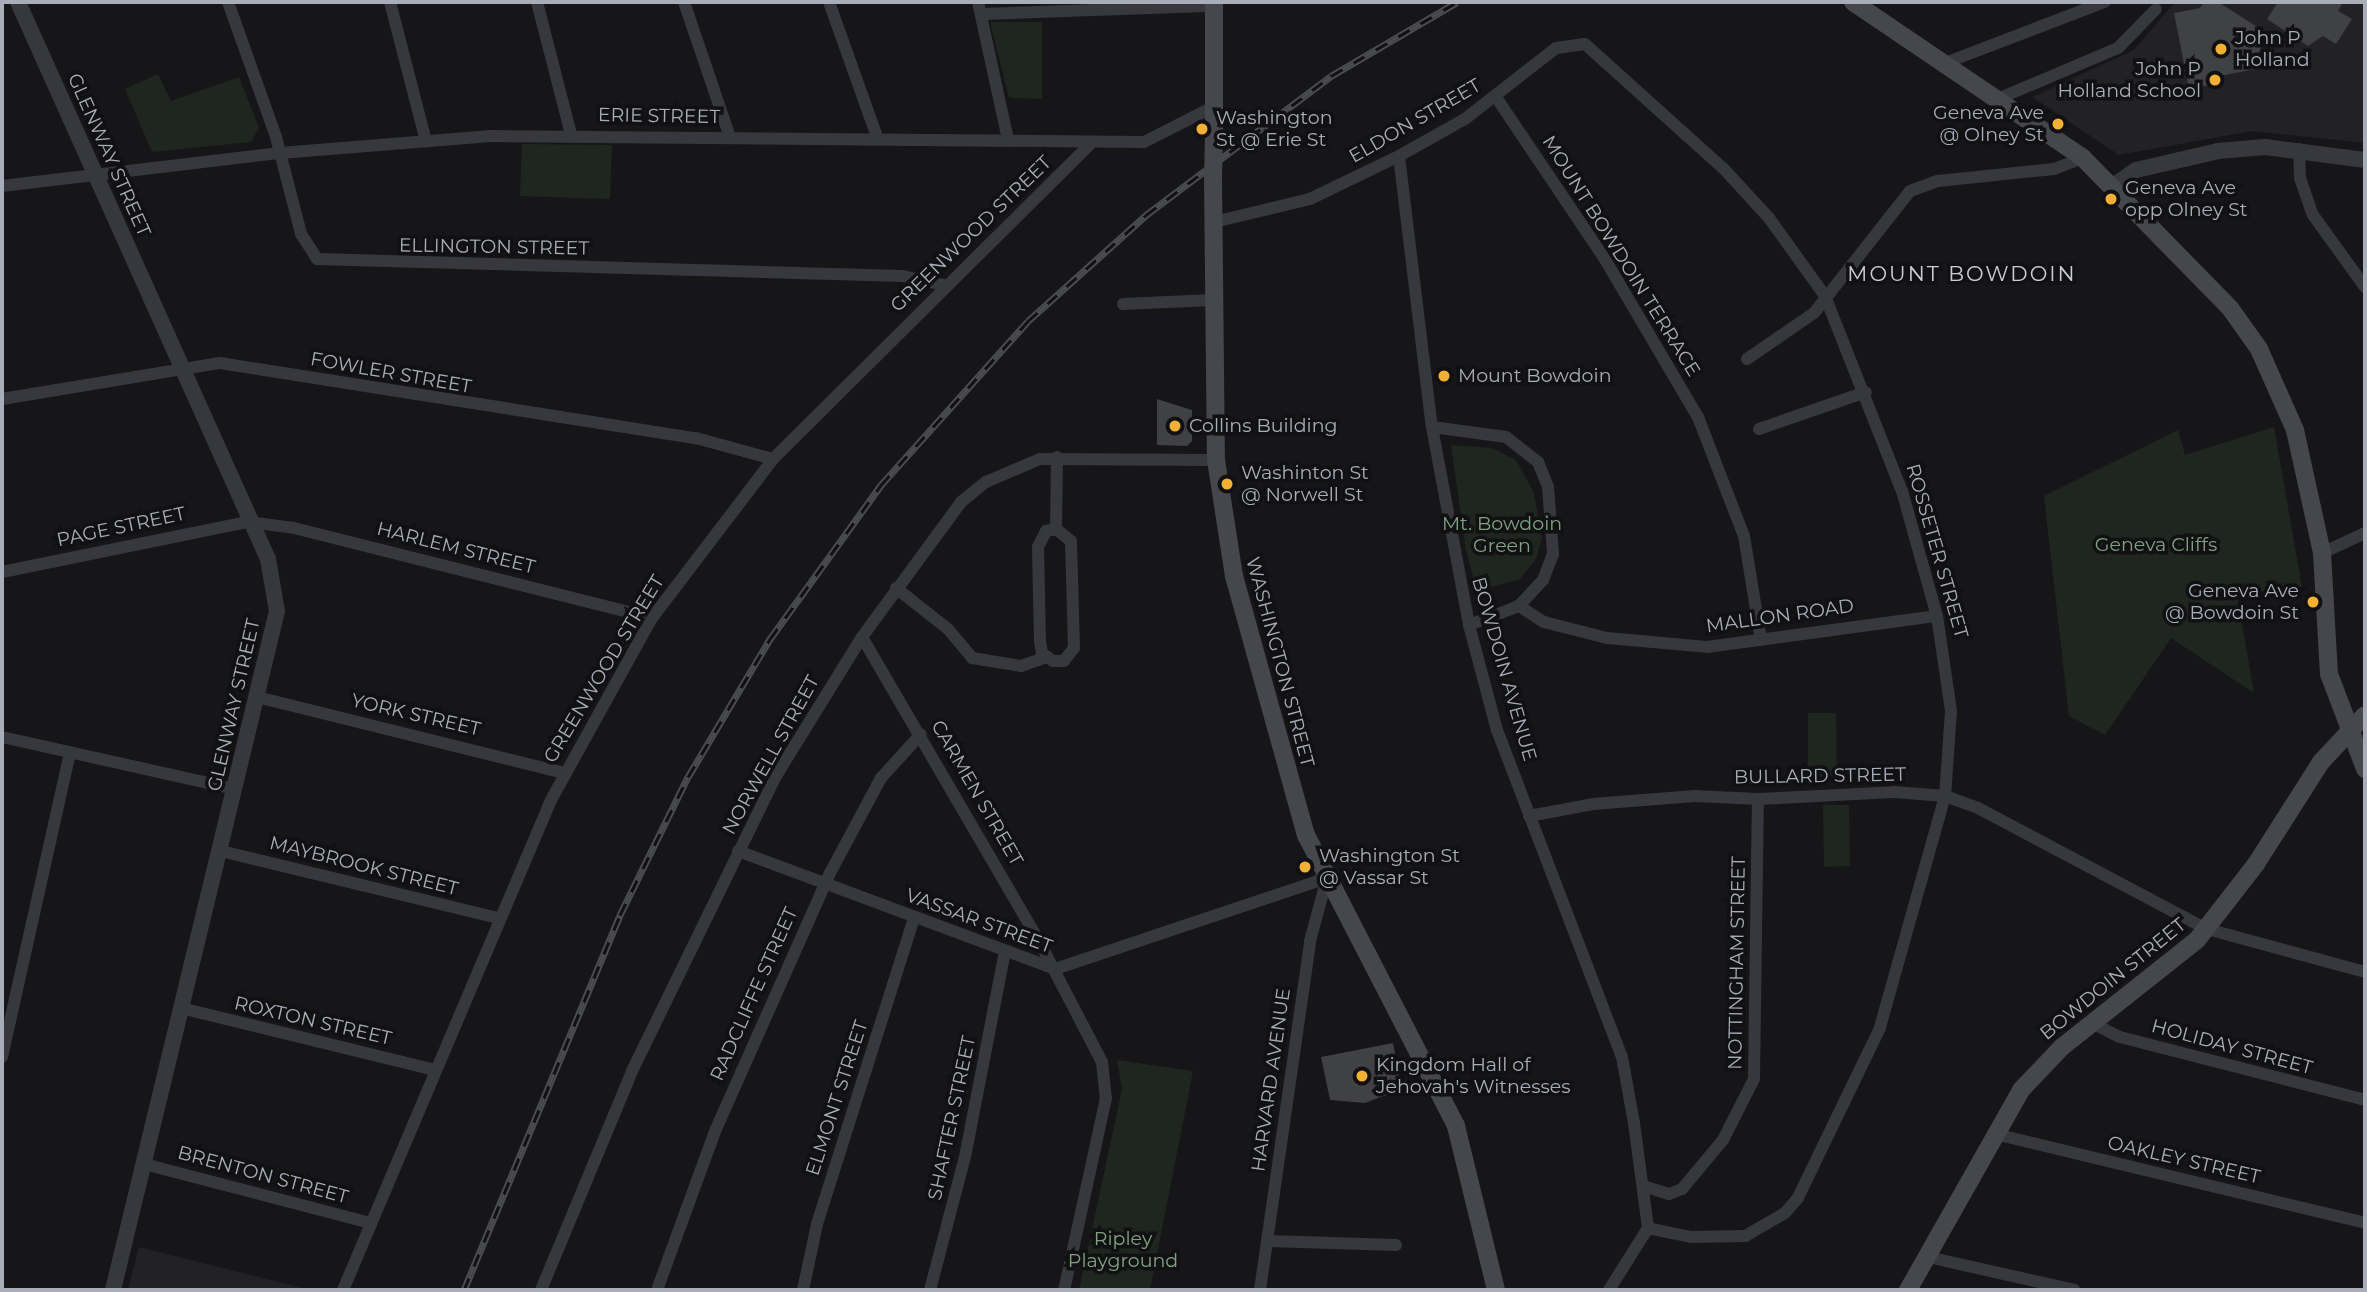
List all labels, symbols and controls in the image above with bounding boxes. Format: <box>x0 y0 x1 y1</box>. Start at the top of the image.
place label: John P Holland <box>2235 27 2310 71</box>
marker: John P Holland <box>2213 41 2229 57</box>
place label: John P Holland School <box>2057 58 2201 102</box>
street label: GLENWAY STREET <box>63 70 155 240</box>
marker: John P Holland School <box>2207 72 2223 88</box>
street label: ELDON STREET <box>1345 74 1485 168</box>
place label: Geneva Ave @ Olney St <box>1933 102 2044 146</box>
street label: ERIE STREET <box>598 104 720 128</box>
place label: Washington St @ Erie St <box>1216 107 1332 151</box>
marker: Geneva Ave @ Olney St <box>2050 116 2066 132</box>
marker: Washington St @ Erie St <box>1194 121 1210 137</box>
street label: MOUNT BOWDOIN TERRACE <box>1537 131 1705 381</box>
street label: GREENWOOD STREET <box>886 151 1056 317</box>
place label: Geneva Ave opp Olney St <box>2125 177 2248 221</box>
marker: Geneva Ave opp Olney St <box>2103 191 2119 207</box>
street label: ELLINGTON STREET <box>399 234 589 260</box>
district label: MOUNT BOWDOIN <box>1849 261 2075 287</box>
street label: FOWLER STREET <box>309 348 473 398</box>
place label: Mount Bowdoin <box>1458 365 1611 387</box>
marker: Mount Bowdoin <box>1436 368 1452 384</box>
place label: Collins Building <box>1189 415 1338 437</box>
marker: Collins Building <box>1167 418 1183 434</box>
street label: ROSSETER STREET <box>1901 461 1973 641</box>
place label: Washinton St @ Norwell St <box>1241 462 1369 506</box>
marker: Washinton St @ Norwell St <box>1219 476 1235 492</box>
street label: PAGE STREET <box>55 502 187 552</box>
park label: Mt. Bowdoin Green <box>1442 513 1562 557</box>
street label: HARLEM STREET <box>375 517 537 579</box>
park label: Geneva Cliffs <box>2095 534 2217 556</box>
street label: WASHINGTON STREET <box>1241 554 1319 770</box>
street label: GREENWOOD STREET <box>539 571 669 767</box>
street label: BOWDOIN AVENUE <box>1467 574 1541 764</box>
place label: Geneva Ave @ Bowdoin St <box>2165 580 2299 624</box>
street label: MALLON ROAD <box>1705 594 1855 638</box>
marker: Geneva Ave @ Bowdoin St <box>2305 594 2321 610</box>
street label: GLENWAY STREET <box>203 616 265 794</box>
street label: NORWELL STREET <box>718 671 824 839</box>
street label: YORK STREET <box>349 689 483 741</box>
street label: CARMEN STREET <box>926 716 1028 870</box>
street label: BULLARD STREET <box>1734 763 1906 789</box>
street label: MAYBROOK STREET <box>267 832 461 900</box>
place label: Washington St @ Vassar St <box>1319 845 1460 889</box>
street label: NOTTINGHAM STREET <box>1724 856 1750 1070</box>
marker: Washington St @ Vassar St <box>1297 859 1313 875</box>
street label: VASSAR STREET <box>903 884 1055 958</box>
street label: RADCLIFFE STREET <box>705 904 803 1084</box>
street label: BOWDOIN STREET <box>2036 913 2190 1045</box>
street label: HARVARD AVENUE <box>1247 987 1295 1173</box>
street label: ROXTON STREET <box>232 992 394 1050</box>
street label: HOLIDAY STREET <box>2149 1014 2315 1080</box>
street label: ELMONT STREET <box>801 1018 873 1178</box>
street label: SHAFTER STREET <box>923 1034 981 1202</box>
place label: Kingdom Hall of Jehovah's Witnesses <box>1376 1054 1571 1098</box>
marker: Kingdom Hall of Jehovah's Witnesses <box>1354 1068 1370 1084</box>
street label: OAKLEY STREET <box>2105 1131 2263 1189</box>
street label: BRENTON STREET <box>175 1141 351 1209</box>
park label: Ripley Playground <box>1068 1228 1178 1272</box>

